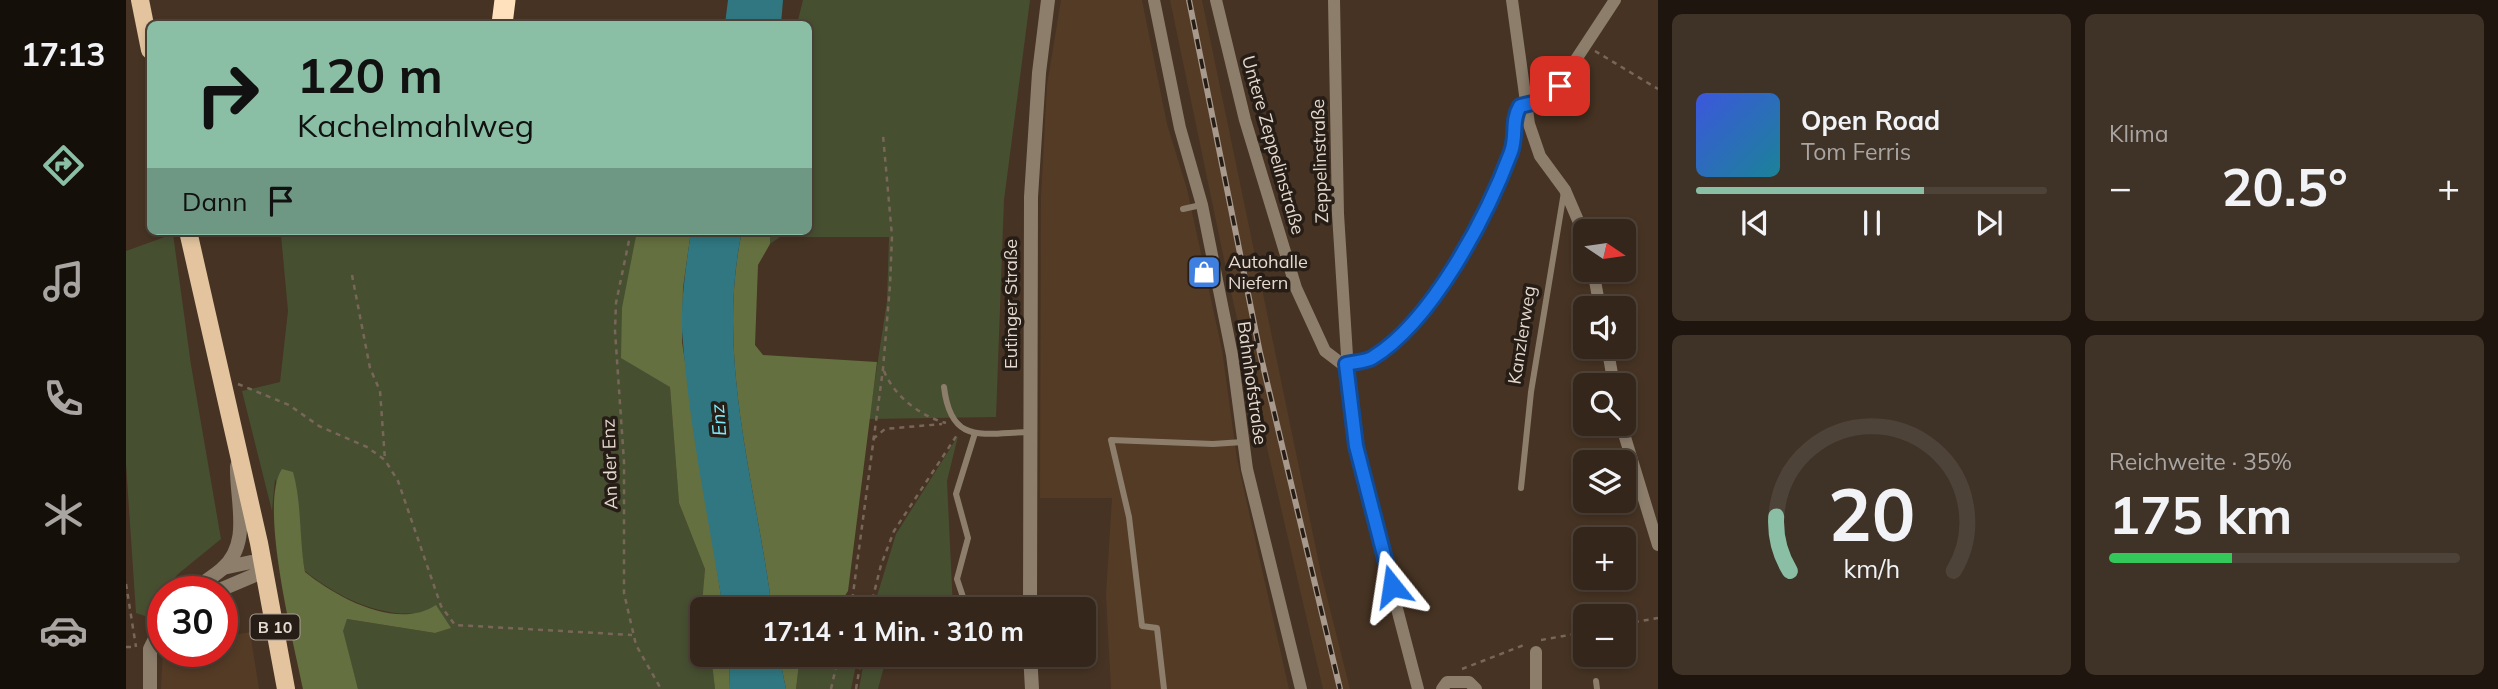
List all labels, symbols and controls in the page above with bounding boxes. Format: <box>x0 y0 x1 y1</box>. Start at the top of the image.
text: 17:13 <box>21 34 105 74</box>
text: 120 m <box>297 44 443 105</box>
icon: right <box>182 49 273 140</box>
street label: Untere Zeppelinstraße <box>1237 53 1310 237</box>
pin <box>1530 56 1590 116</box>
icon: arrive <box>1541 67 1579 105</box>
street label: Zeppelinstraße <box>1306 98 1333 224</box>
text: Open Road <box>1801 104 1940 137</box>
text: Kachelmahlweg <box>297 105 534 145</box>
text: Klima <box>2109 119 2169 148</box>
text: Tom Ferris <box>1801 137 1911 166</box>
icon: directions <box>39 141 88 190</box>
text: 20.5° <box>2221 154 2348 219</box>
text: − <box>2109 163 2132 211</box>
text: + <box>2437 163 2460 211</box>
icon: arrive <box>262 182 300 220</box>
text: Dann <box>182 185 248 218</box>
icon: previous <box>1736 204 1774 242</box>
icon: pause <box>1853 204 1891 242</box>
icon: next <box>1970 204 2008 242</box>
north arrow <box>1573 219 1636 282</box>
map controls <box>1573 219 1636 667</box>
street label: Eutinger Straße <box>999 239 1022 369</box>
place label: Autohalle Niefern <box>1228 250 1308 294</box>
shop icon: Autohalle Niefern <box>1185 253 1223 291</box>
icon: music <box>39 257 88 306</box>
street label: Kanzlerweg <box>1502 284 1541 386</box>
button: sound <box>1573 296 1636 359</box>
street label: Bahnhofstraße <box>1232 320 1273 446</box>
button: search <box>1573 373 1636 436</box>
icon: phone <box>39 374 88 423</box>
water label: Enz <box>705 403 731 437</box>
street label: An der Enz <box>596 418 623 510</box>
text: Reichweite · 35% <box>2109 447 2292 476</box>
button: layers <box>1573 450 1636 513</box>
text: 20 <box>1828 468 1915 559</box>
text: 175 km <box>2109 482 2292 547</box>
icon: climate <box>39 490 88 539</box>
button: + <box>1573 527 1636 590</box>
position arrow <box>1355 549 1429 623</box>
text: km/h <box>1843 553 1900 584</box>
speed limit sign: 30 <box>147 576 238 667</box>
button: − <box>1573 604 1636 667</box>
icon: car <box>39 606 88 655</box>
road number: B 10 <box>250 614 300 640</box>
text: 17:14 · 1 Min. · 310 m <box>762 615 1024 648</box>

